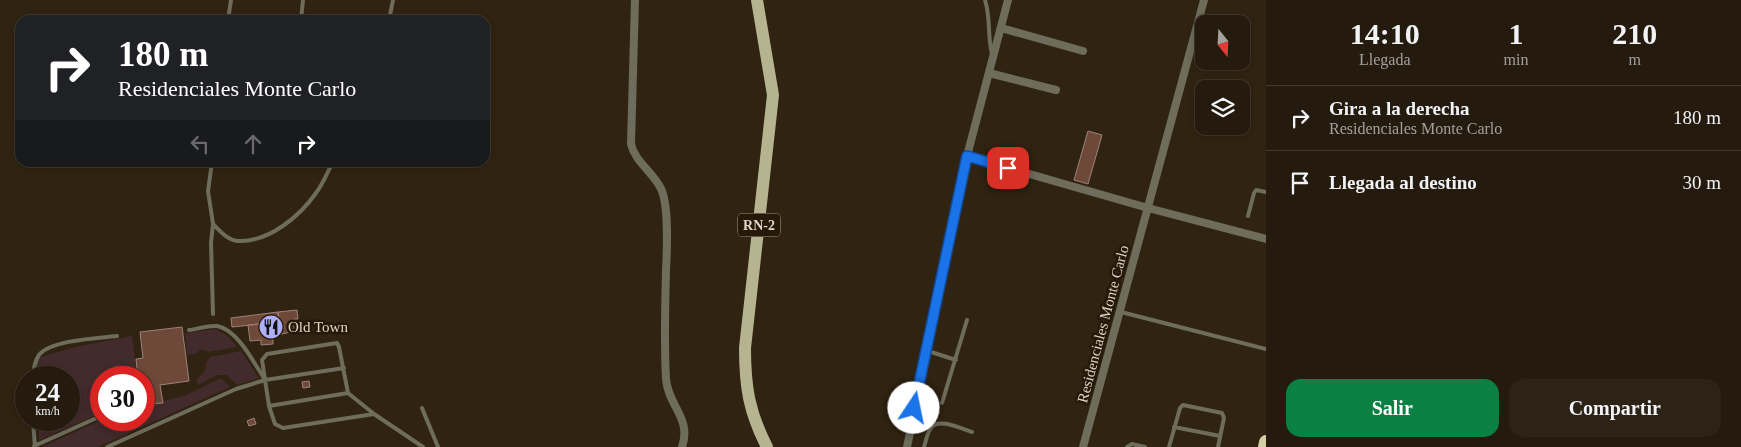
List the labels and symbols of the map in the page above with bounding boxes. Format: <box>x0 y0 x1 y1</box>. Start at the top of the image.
north arrow <box>1195 15 1250 70</box>
pin <box>987 147 1029 189</box>
road number: RN-2 <box>738 214 780 236</box>
street label: Residenciales Monte Carlo <box>1074 243 1132 405</box>
restaurant icon: Old Town <box>258 314 284 340</box>
place label: Old Town <box>288 319 348 335</box>
speed limit sign: 30 <box>90 366 155 431</box>
position arrow <box>887 381 939 433</box>

